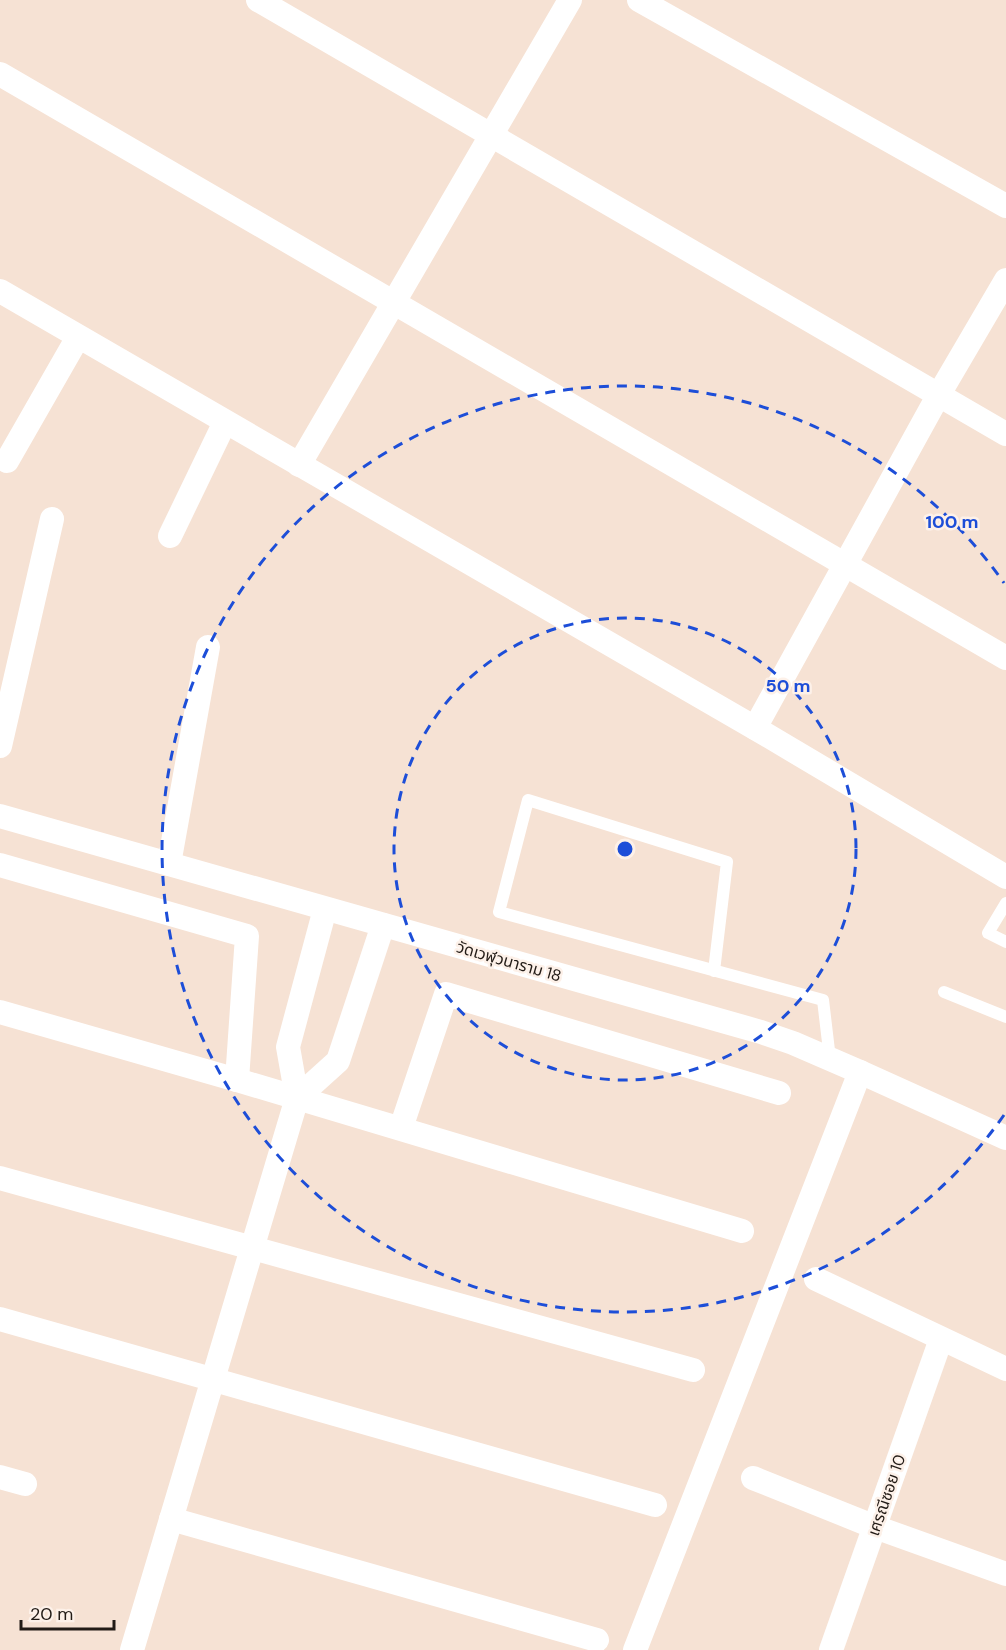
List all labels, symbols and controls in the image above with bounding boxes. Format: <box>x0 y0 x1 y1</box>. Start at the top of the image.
text: 100 m <box>925 510 979 534</box>
text: 50 m <box>765 674 811 698</box>
centre of rings <box>615 839 635 859</box>
street label: วัดเวฬุวนาราม 18 <box>454 936 564 986</box>
street label: เศรณีซอย 10 <box>863 1452 910 1539</box>
scale bar <box>21 1593 114 1631</box>
text: 20 m <box>30 1602 73 1626</box>

